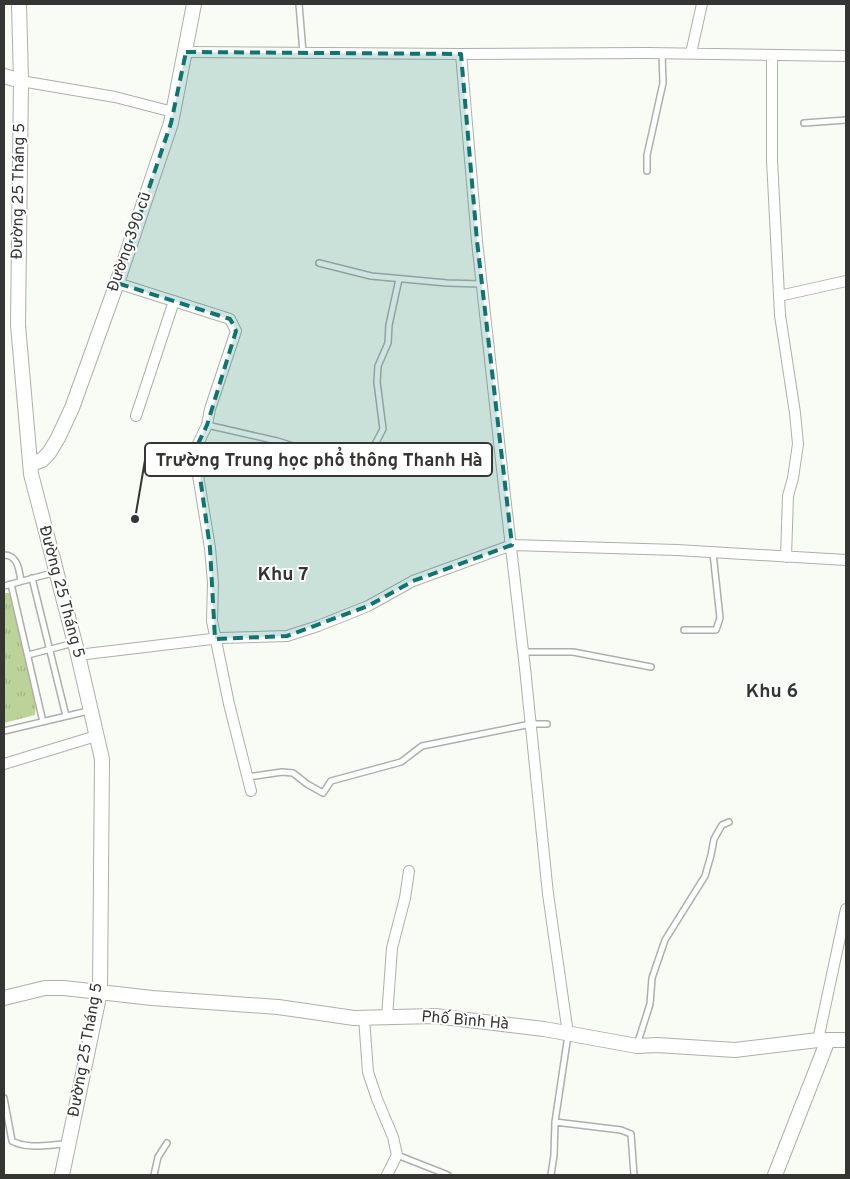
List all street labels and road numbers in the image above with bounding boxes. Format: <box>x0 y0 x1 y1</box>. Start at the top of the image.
street label: Đường 25 Tháng 5 <box>8 123 30 259</box>
street label: Đường 390 cũ <box>104 189 156 295</box>
street label: Đường 25 Tháng 5 <box>34 524 88 660</box>
street label: Đường 25 Tháng 5 <box>64 981 108 1119</box>
street label: Phố Bình Hà <box>420 1006 510 1035</box>

